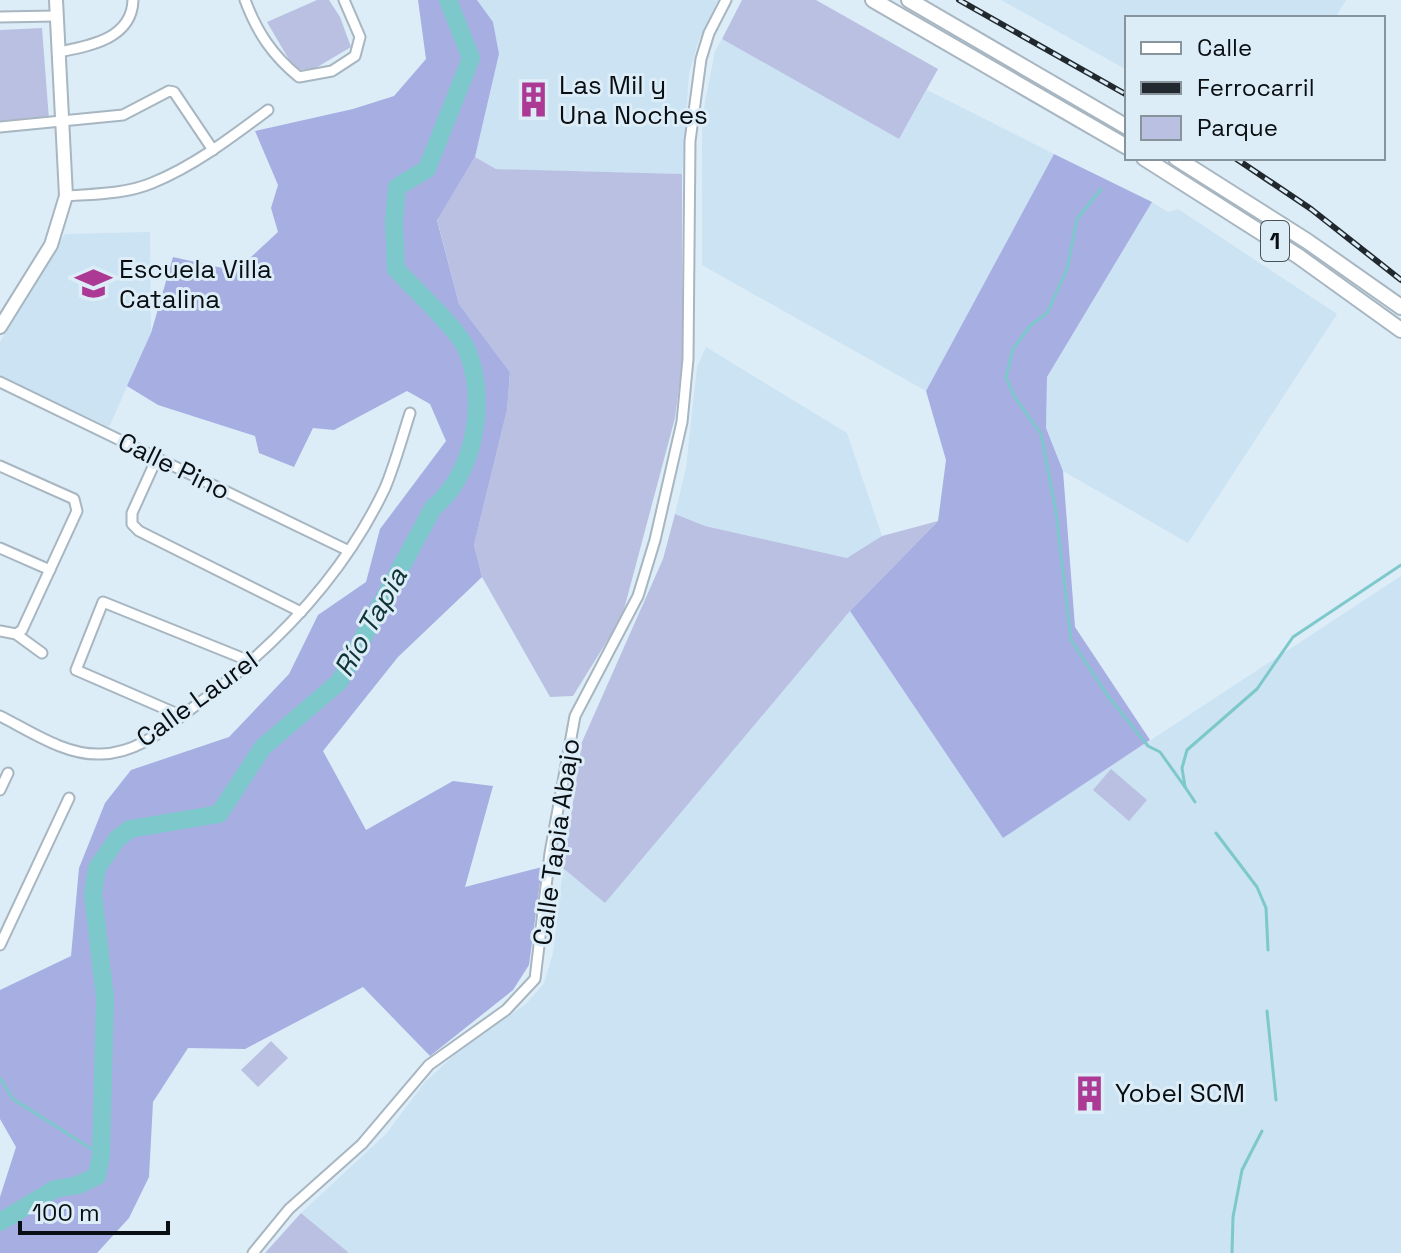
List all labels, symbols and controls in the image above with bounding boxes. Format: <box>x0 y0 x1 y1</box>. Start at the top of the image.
legend <box>1125 16 1385 160</box>
text: Calle <box>1197 32 1252 63</box>
place label: Las Mil y Una Noches <box>559 68 708 132</box>
text: Ferrocarril <box>1197 72 1315 103</box>
building icon: Las Mil y Una Noches <box>514 81 552 119</box>
text: Parque <box>1197 112 1278 143</box>
road number: 1 <box>1261 221 1289 261</box>
place label: Escuela Villa Catalina <box>119 252 272 316</box>
school or university icon: Escuela Villa Catalina <box>74 265 112 303</box>
street label: Calle Pino <box>112 424 236 508</box>
water label: Río Tapia <box>325 560 415 683</box>
street label: Calle Laurel <box>129 643 265 755</box>
street label: Calle Tapia Abajo <box>525 736 587 948</box>
building icon: Yobel SCM <box>1070 1074 1108 1112</box>
place label: Yobel SCM <box>1115 1076 1245 1110</box>
scale bar <box>20 1185 168 1235</box>
text: 100 m <box>32 1197 100 1228</box>

